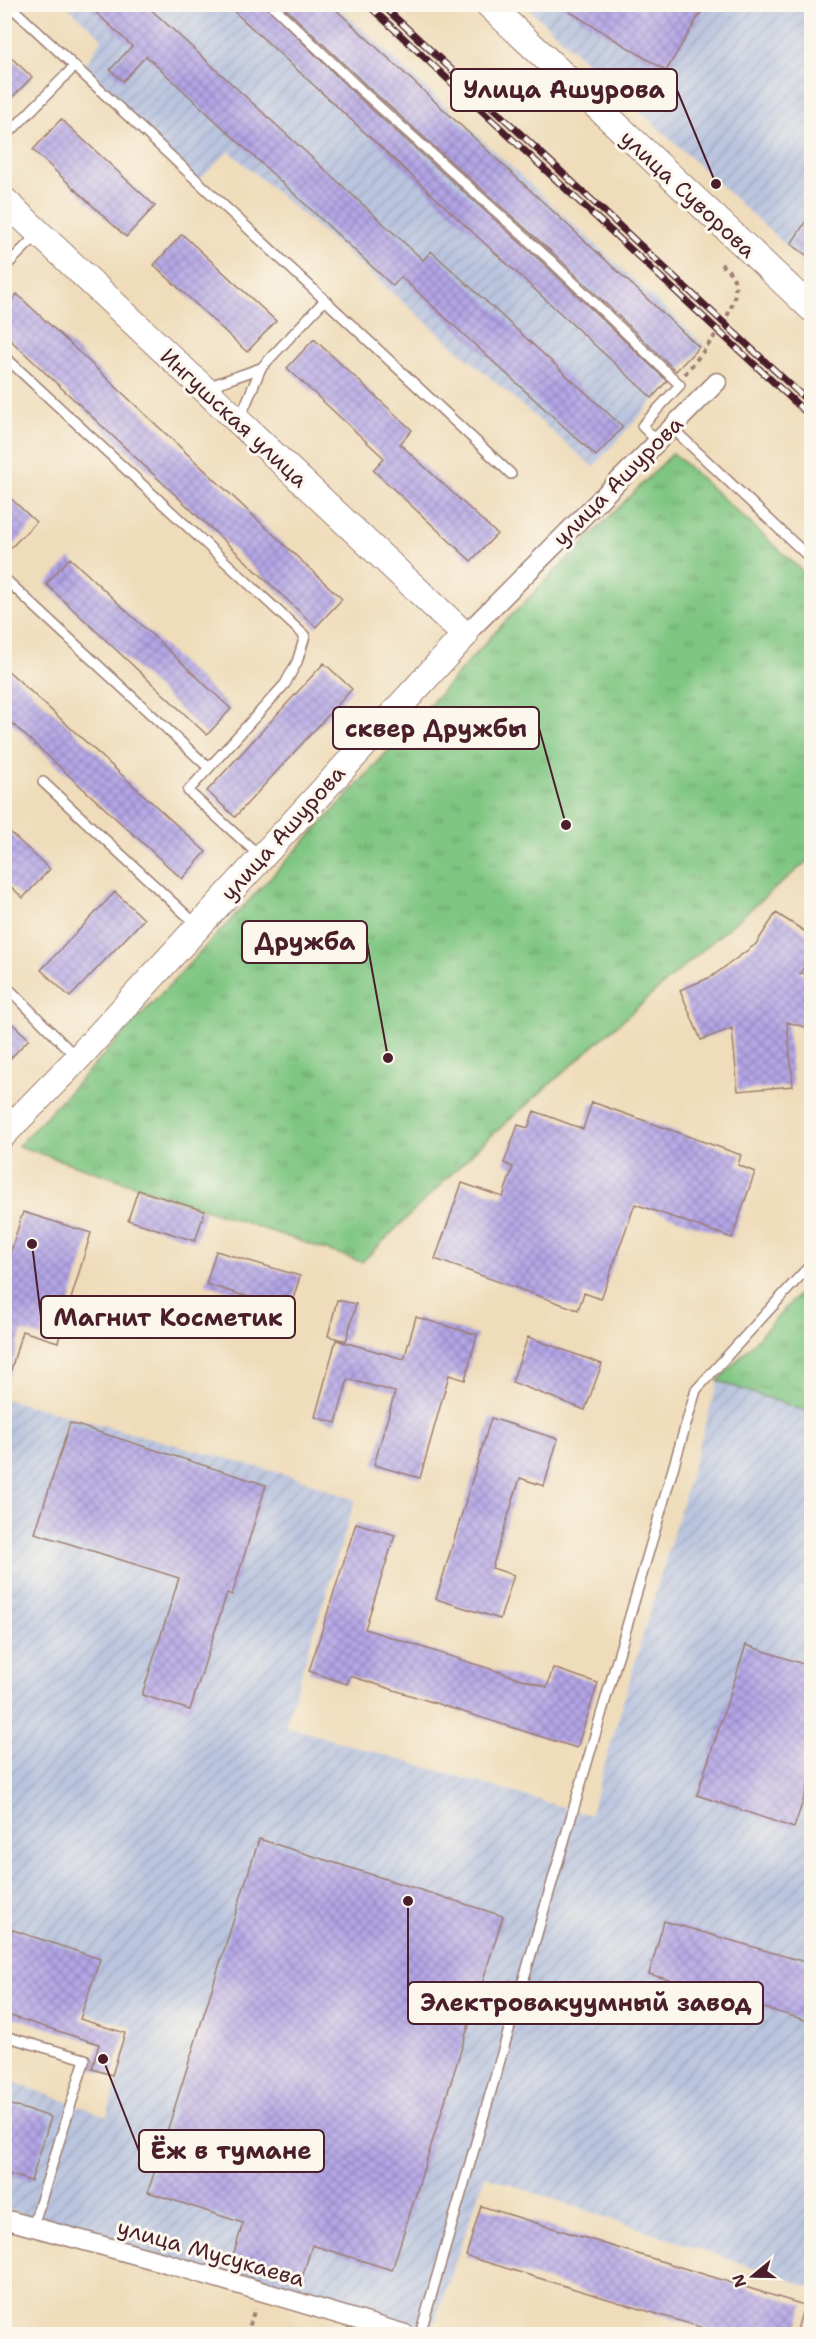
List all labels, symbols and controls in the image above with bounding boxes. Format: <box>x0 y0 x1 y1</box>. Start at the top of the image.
callout: Улица Ашурова <box>451 69 677 111</box>
text: Улица Ашурова <box>463 74 666 106</box>
street label: улица Суворова <box>614 124 762 265</box>
street label: Ингушская улица <box>154 342 314 494</box>
street label: улица Ашурова <box>547 409 690 552</box>
callout: сквер Дружбы <box>333 707 539 749</box>
text: сквер Дружбы <box>345 713 527 745</box>
street label: улица Ашурова <box>214 759 352 907</box>
callout: Дружба <box>242 921 367 963</box>
text: Дружба <box>255 926 356 958</box>
callout: Магнит Косметик <box>41 1296 295 1338</box>
text: Магнит Косметик <box>53 1302 283 1334</box>
callout: Электровакуумный завод <box>408 1982 763 2024</box>
text: Электровакуумный завод <box>420 1987 752 2019</box>
callout: Ёж в тумане <box>139 2130 324 2172</box>
text: Ёж в тумане <box>150 2135 312 2167</box>
street label: улица Мусукаева <box>114 2212 308 2294</box>
north arrow <box>723 2246 783 2306</box>
text: N <box>727 2271 751 2290</box>

